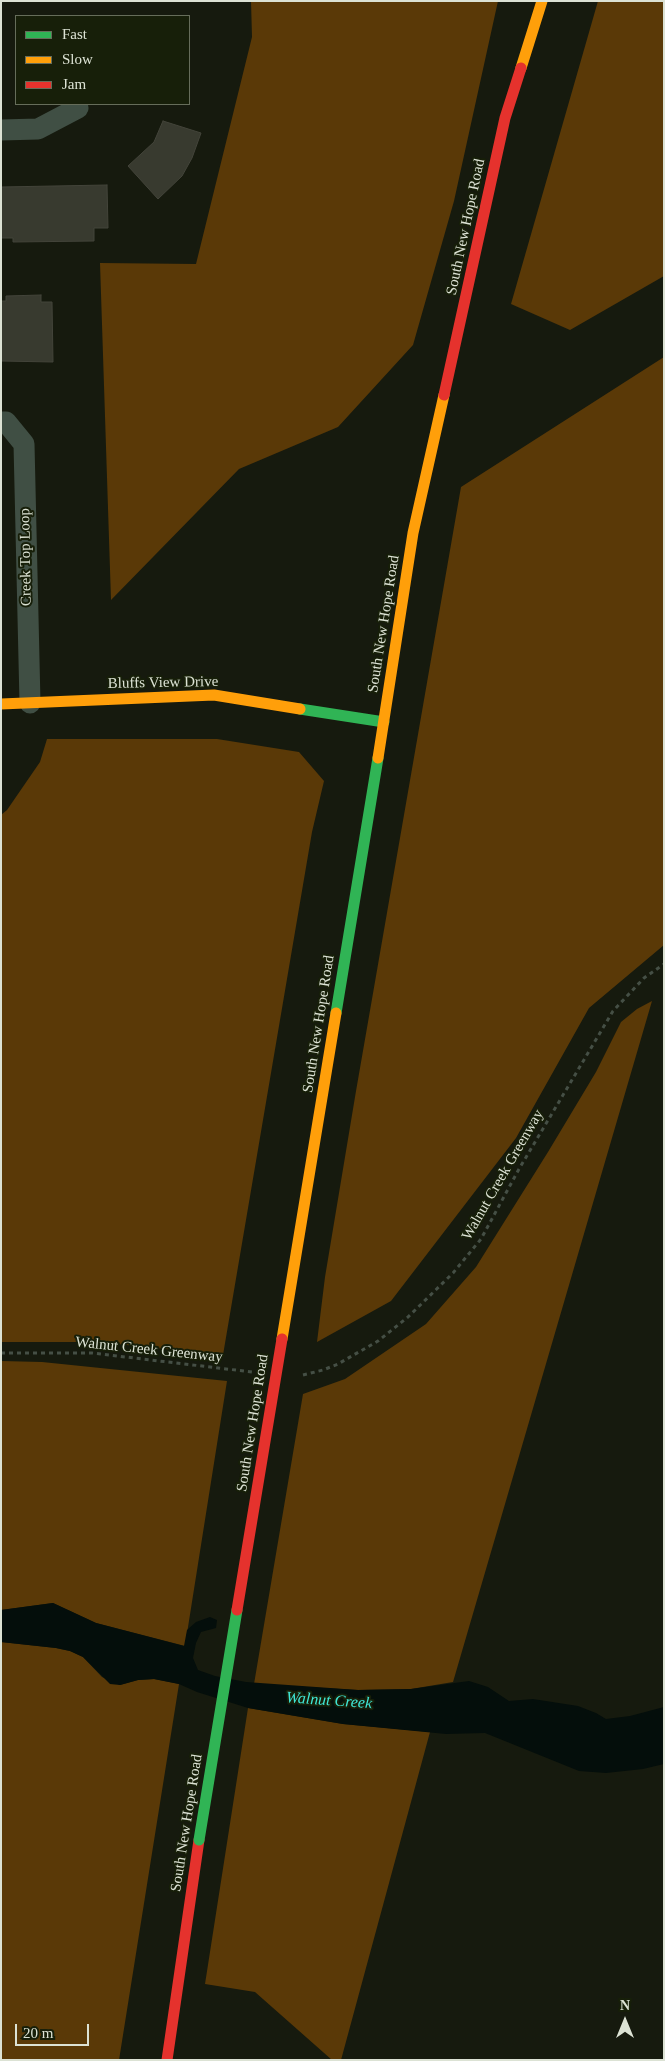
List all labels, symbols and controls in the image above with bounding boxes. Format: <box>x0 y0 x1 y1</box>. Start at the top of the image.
legend <box>15 15 190 105</box>
text: Fast <box>62 26 87 42</box>
text: Slow <box>62 51 93 67</box>
text: Jam <box>62 76 86 92</box>
street label: South New Hope Road <box>443 157 489 297</box>
street label: Creek Top Loop <box>16 508 36 606</box>
street label: South New Hope Road <box>364 554 404 694</box>
street label: Bluffs View Drive <box>108 673 218 693</box>
street label: South New Hope Road <box>299 954 339 1094</box>
street label: Walnut Creek Greenway <box>458 1106 548 1244</box>
street label: Walnut Creek Greenway <box>75 1333 223 1367</box>
street label: South New Hope Road <box>233 1353 273 1493</box>
water label: Walnut Creek <box>285 1688 373 1714</box>
street label: South New Hope Road <box>167 1753 207 1893</box>
north arrow <box>600 1996 650 2046</box>
text: N <box>620 1998 630 2013</box>
scale bar <box>18 2014 91 2046</box>
text: 20 m <box>23 2025 53 2041</box>

